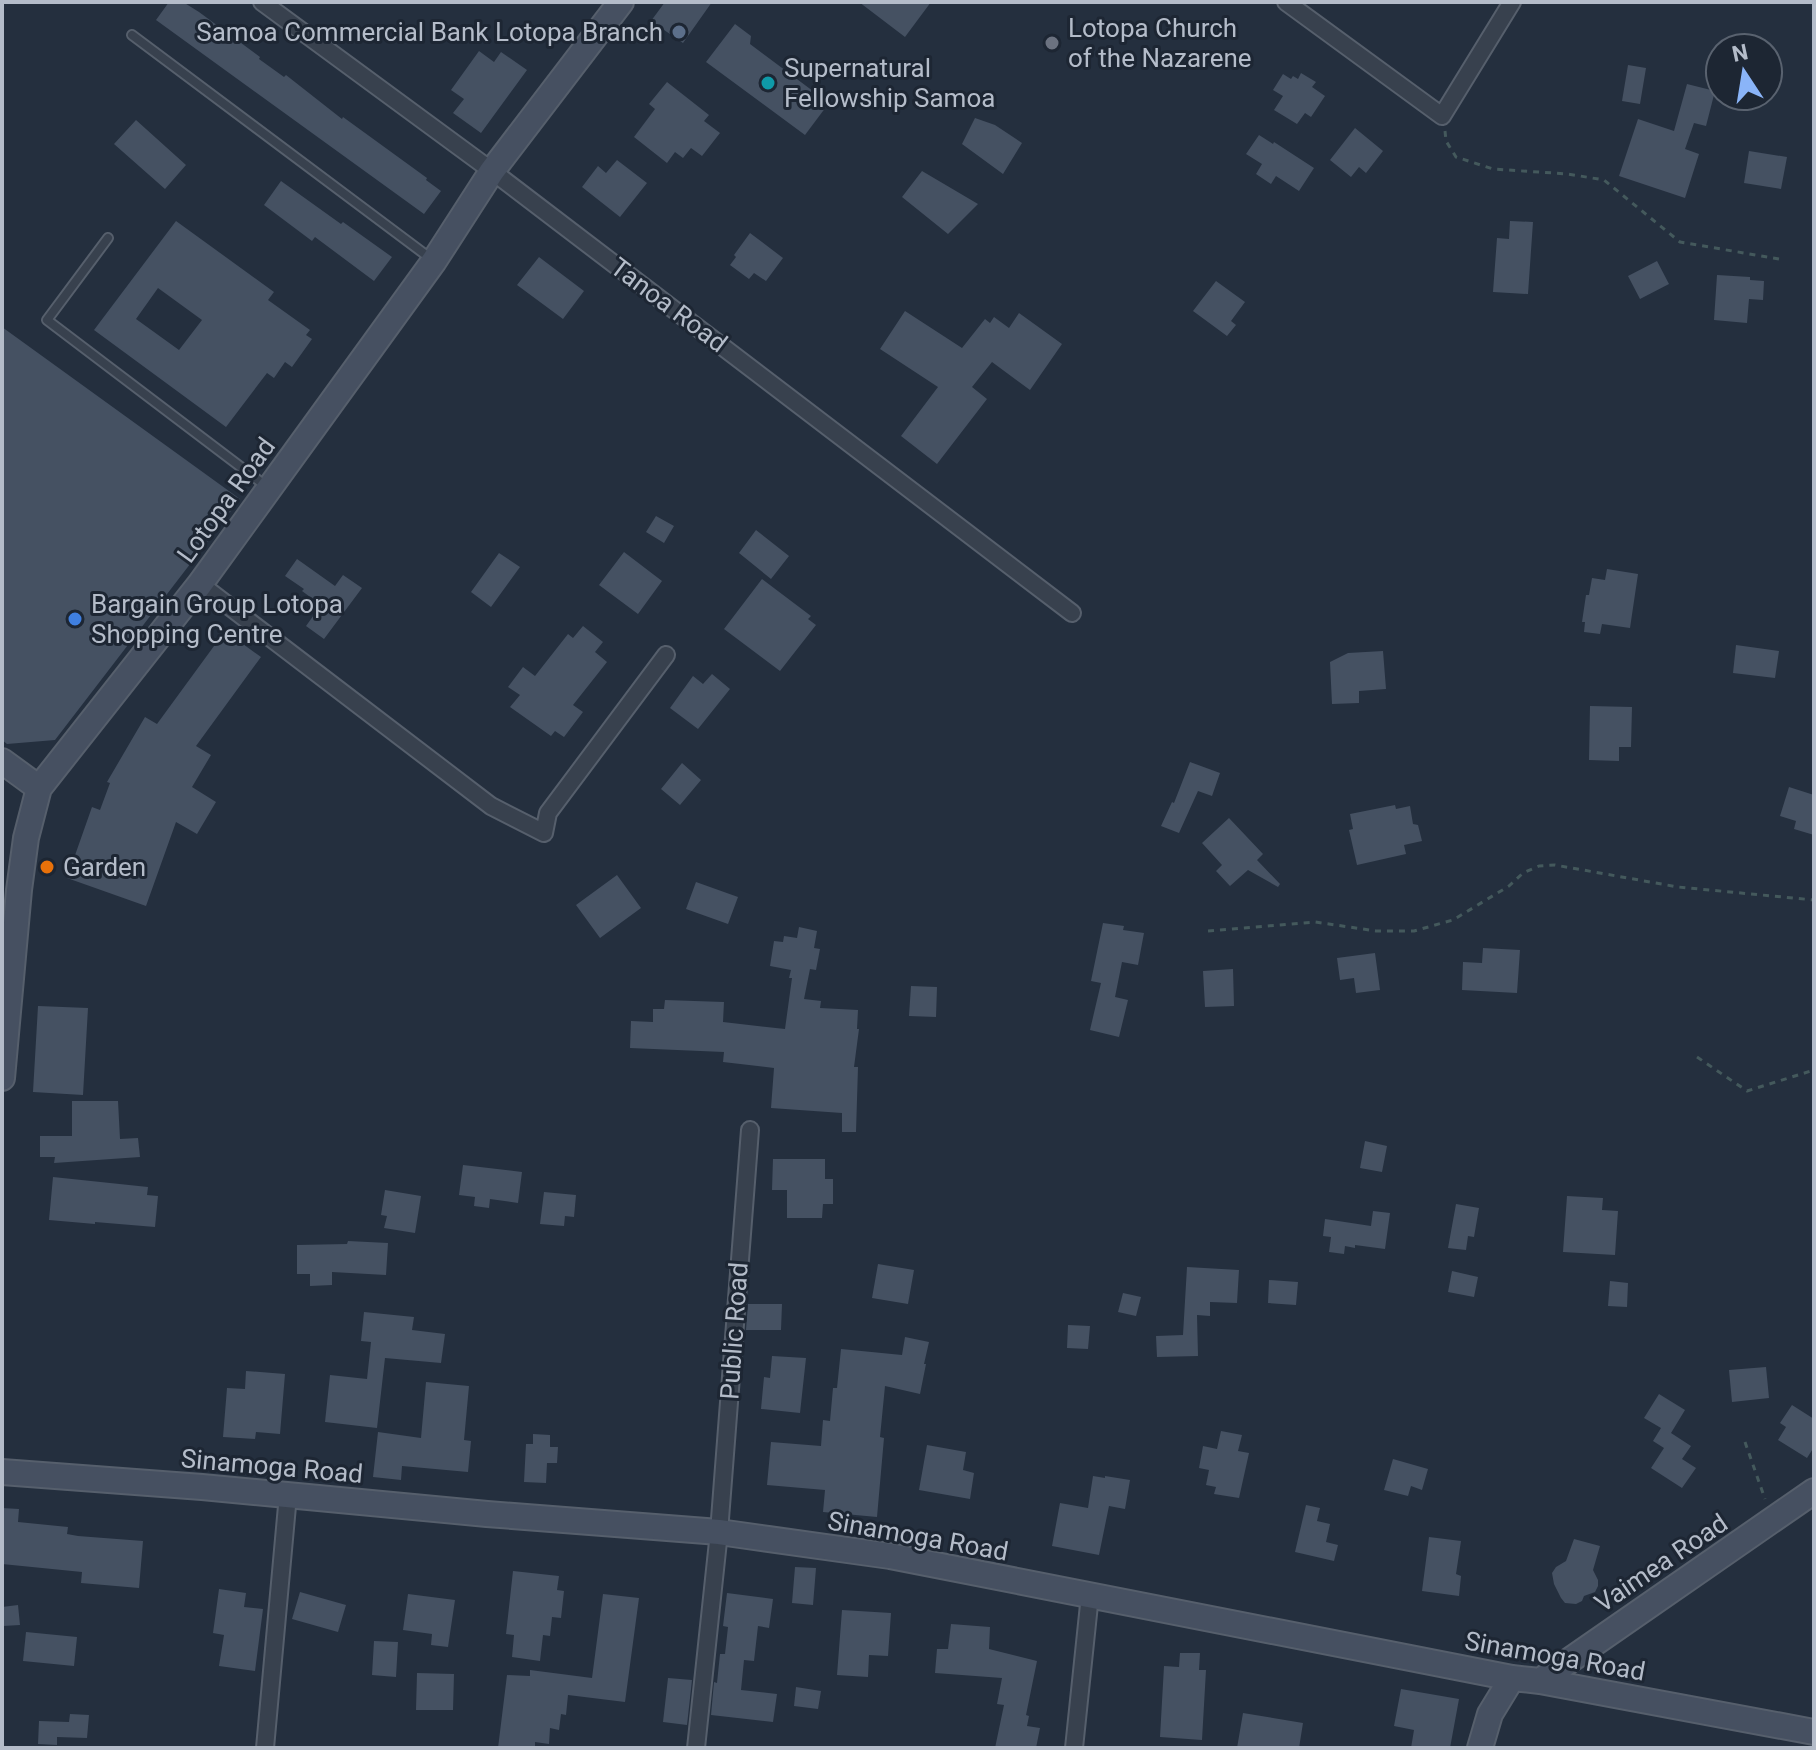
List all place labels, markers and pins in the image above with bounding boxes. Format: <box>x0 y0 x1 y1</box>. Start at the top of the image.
place label: Lotopa Church of the Nazarene <box>1068 13 1252 73</box>
place label: Samoa Commercial Bank Lotopa Branch <box>196 17 663 47</box>
marker: Samoa Commercial Bank Lotopa Branch <box>670 23 688 41</box>
marker: Lotopa Church of the Nazarene <box>1043 34 1061 52</box>
place label: Supernatural Fellowship Samoa <box>784 53 995 113</box>
marker: Supernatural Fellowship Samoa <box>759 74 777 92</box>
place label: Bargain Group Lotopa Shopping Centre <box>91 589 343 649</box>
marker: Bargain Group Lotopa Shopping Centre <box>66 610 84 628</box>
place label: Garden <box>63 852 146 882</box>
marker: Garden <box>38 858 56 876</box>

